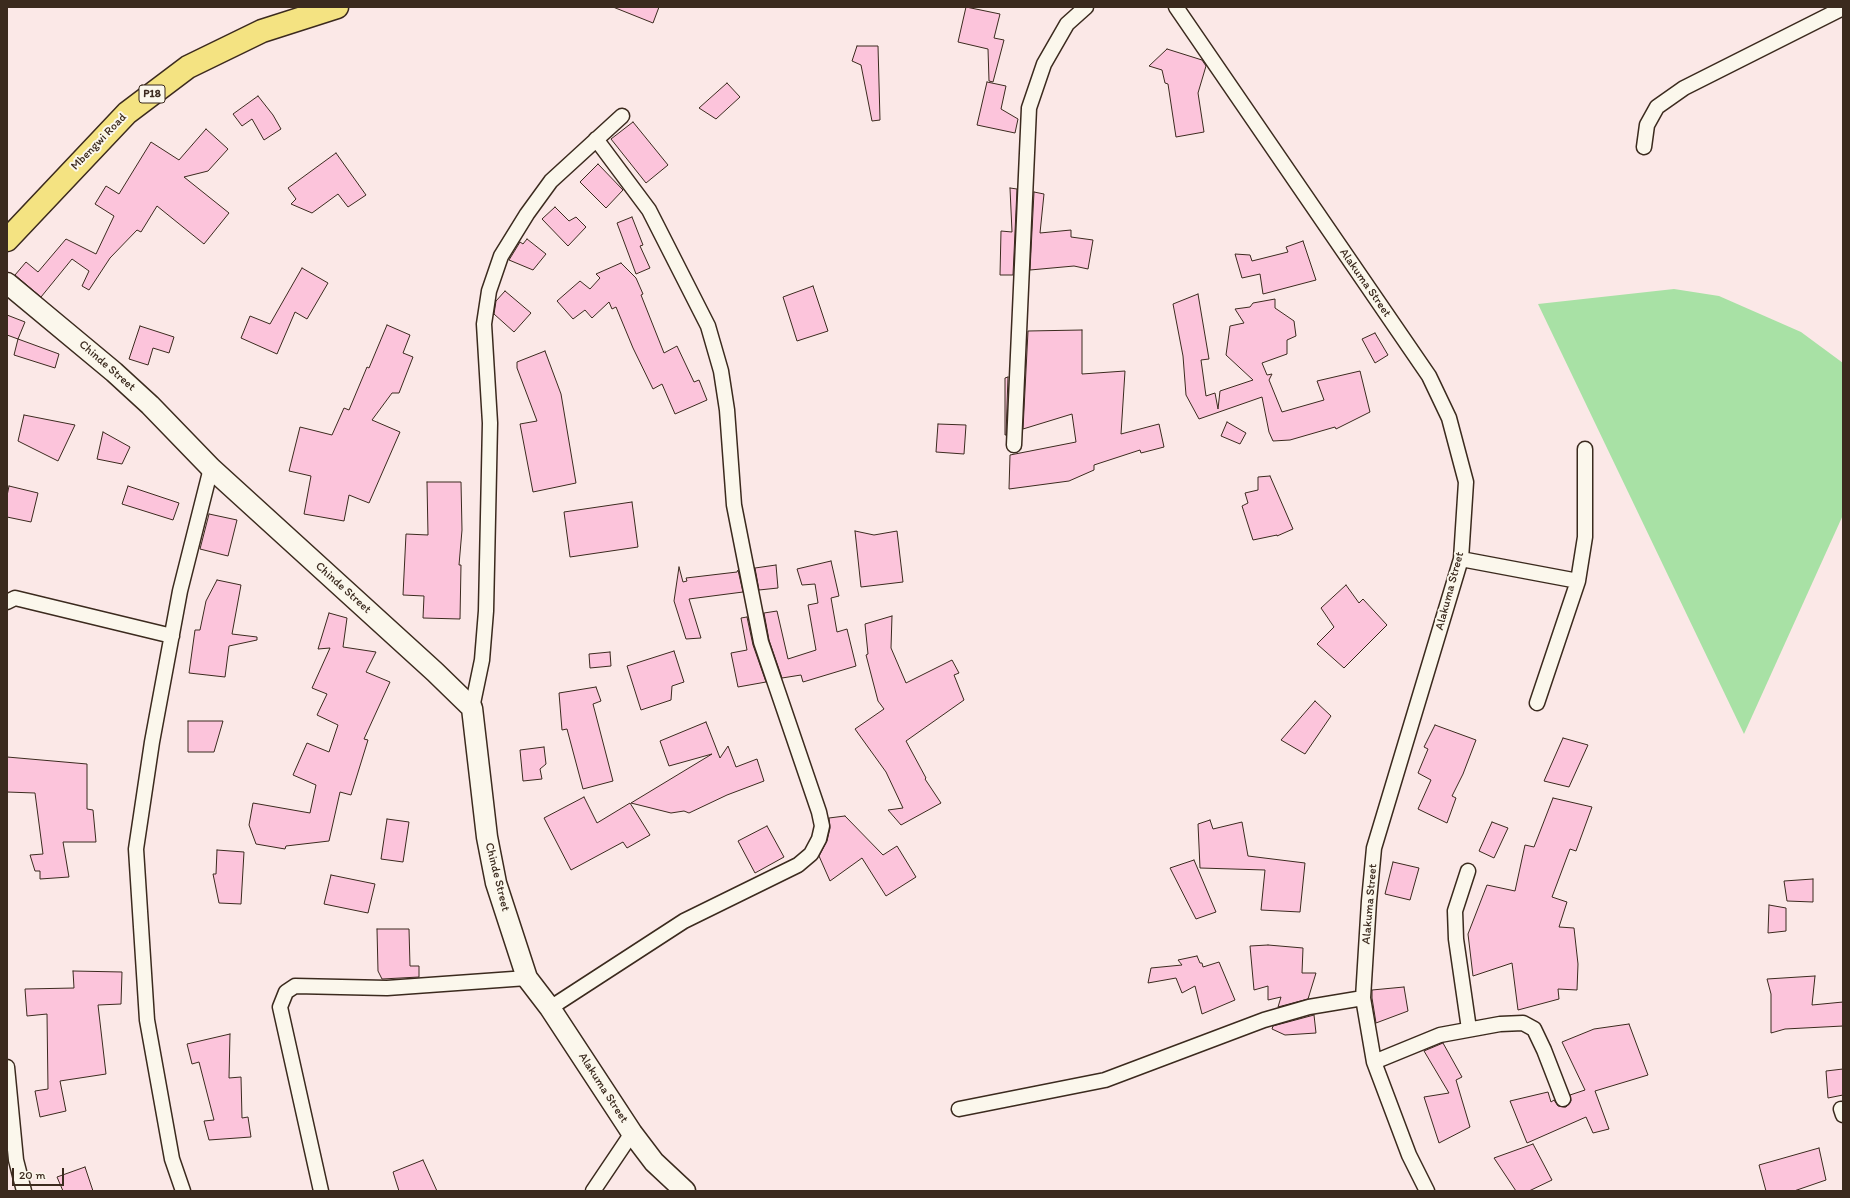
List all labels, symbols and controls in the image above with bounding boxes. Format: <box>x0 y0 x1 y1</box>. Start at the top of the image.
road number: P18 <box>139 85 165 103</box>
street label: Mbengwi Road <box>68 110 130 174</box>
street label: Alakuma Street <box>1336 246 1394 320</box>
street label: Chinde Street <box>76 338 138 394</box>
street label: Alakuma Street <box>1433 550 1467 632</box>
street label: Chinde Street <box>312 559 374 617</box>
street label: Chinde Street <box>482 841 512 913</box>
street label: Alakuma Street <box>1359 863 1381 945</box>
street label: Alakuma Street <box>575 1050 631 1126</box>
scale bar <box>14 1160 66 1186</box>
text: 20 m <box>19 1168 46 1182</box>

